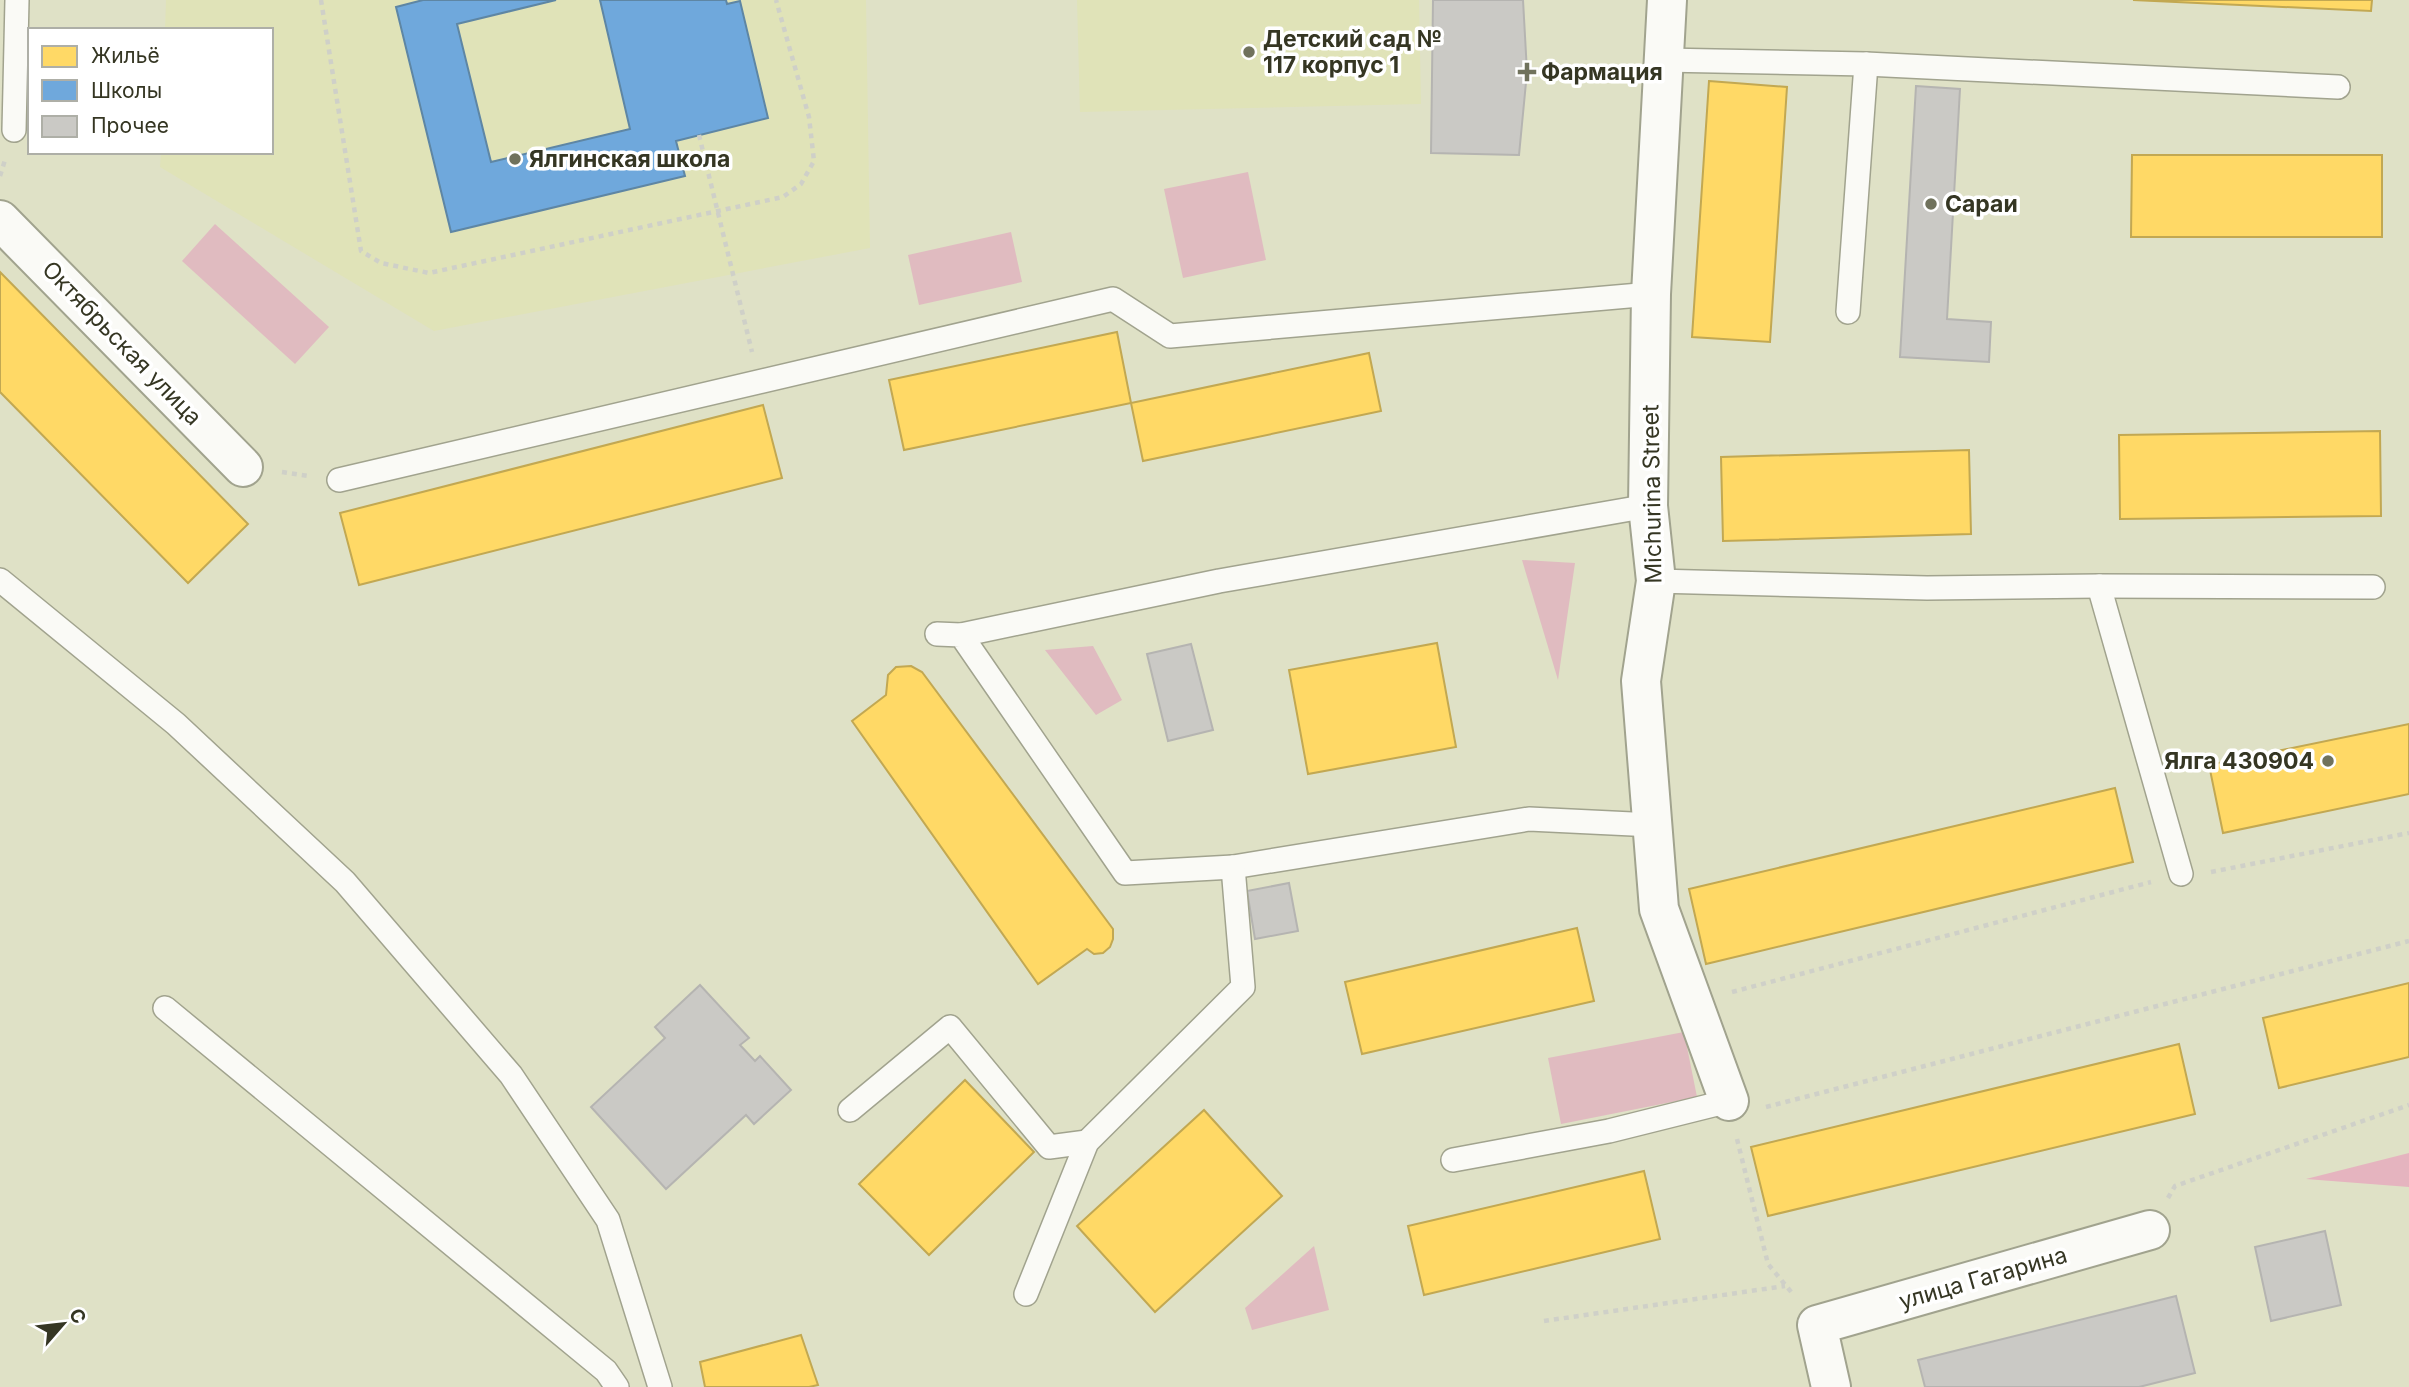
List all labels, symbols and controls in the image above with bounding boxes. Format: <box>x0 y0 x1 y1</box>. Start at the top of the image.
place label: Детский сад № 117 корпус 1 <box>1263 25 1442 79</box>
legend <box>28 28 273 154</box>
text: Жильё <box>91 43 160 68</box>
marker: Детский сад № 117 корпус 1 <box>1241 44 1257 60</box>
place label: Фармация <box>1541 58 1663 86</box>
marker: Фармация <box>1519 64 1535 80</box>
text: Школы <box>91 78 162 103</box>
text: Прочее <box>91 113 169 138</box>
place label: Ялгинская школа <box>529 145 730 173</box>
marker: Ялгинская школа <box>507 151 523 167</box>
place label: Сараи <box>1945 190 2018 218</box>
marker: Сараи <box>1923 196 1939 212</box>
street label: Октябрьская улица <box>36 255 208 431</box>
street label: Michurina Street <box>1636 404 1668 584</box>
place label: Ялга 430904 <box>2164 747 2314 775</box>
marker: Ялга 430904 <box>2320 753 2336 769</box>
street label: улица Гагарина <box>1896 1241 2070 1315</box>
north arrow <box>28 1289 98 1359</box>
text: С <box>64 1305 91 1328</box>

